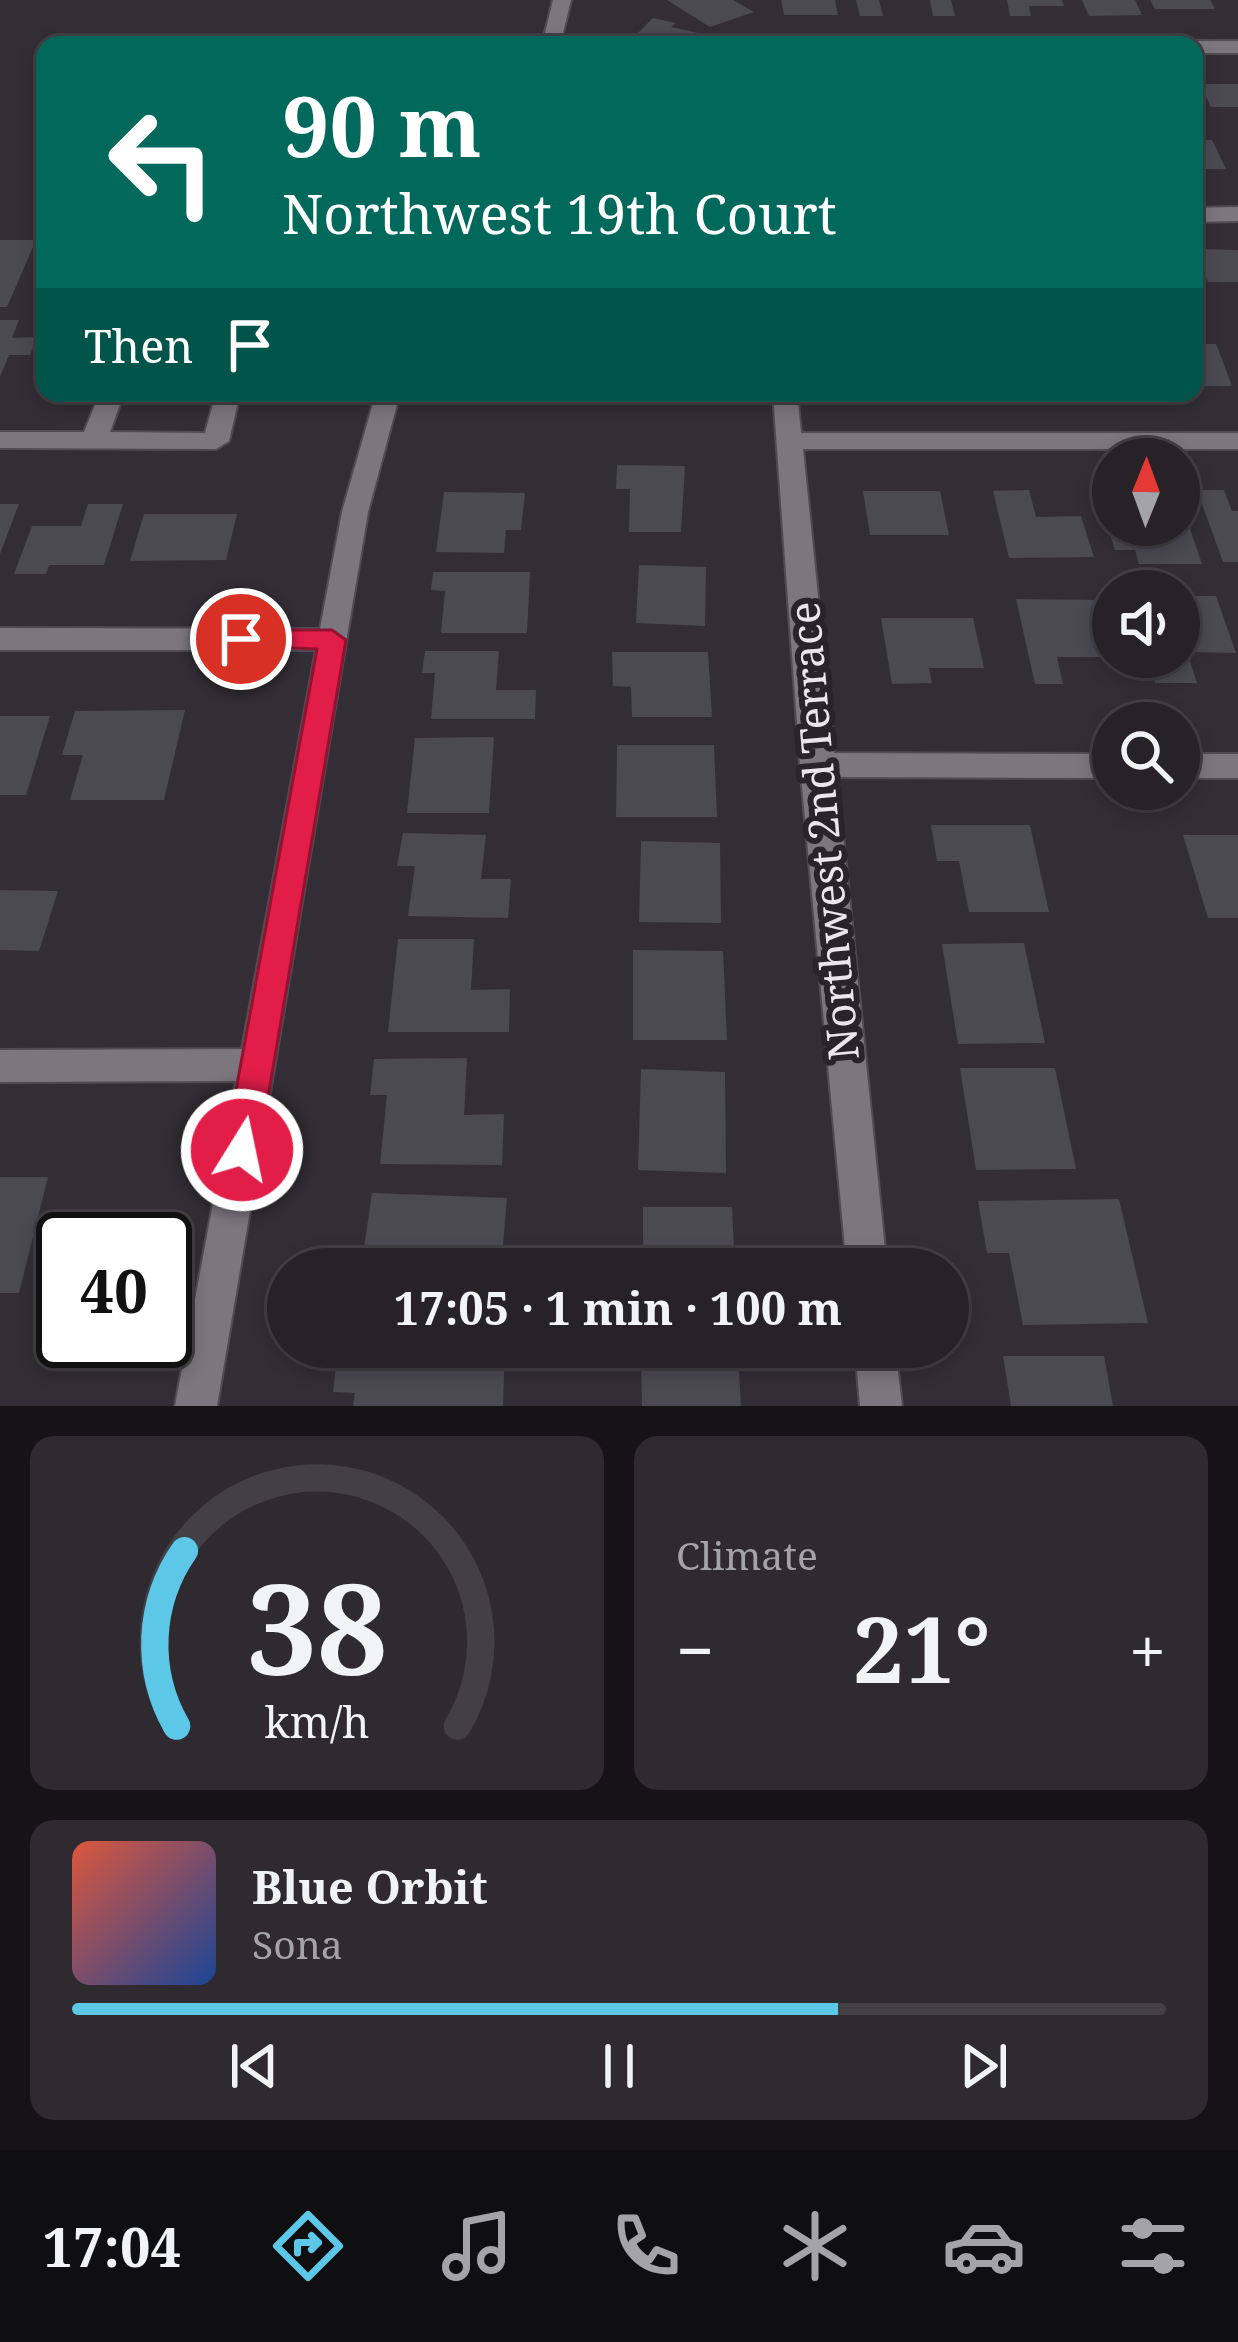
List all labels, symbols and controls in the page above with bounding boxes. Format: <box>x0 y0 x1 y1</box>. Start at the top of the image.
text: 90 m <box>282 67 482 182</box>
icon: left <box>84 84 240 240</box>
text: Northwest 19th Court <box>282 176 837 250</box>
icon: arrive <box>217 312 283 378</box>
text: Then <box>84 315 193 376</box>
north arrow <box>1092 438 1200 546</box>
map controls <box>1092 438 1200 810</box>
button: sound <box>1092 570 1200 678</box>
pin <box>190 588 292 690</box>
street label: Northwest 2nd Terrace <box>774 600 871 1063</box>
icon: arrive <box>208 606 274 672</box>
button: search <box>1092 702 1200 810</box>
position arrow <box>179 1087 305 1213</box>
speed limit sign: 40 <box>36 1212 192 1368</box>
text: 17:05 · 1 min · 100 m <box>394 1277 842 1338</box>
text: Climate <box>676 1528 818 1581</box>
text: 38 <box>246 1542 388 1712</box>
text: 21° <box>853 1587 991 1709</box>
text: − <box>676 1604 714 1694</box>
text: + <box>1129 1604 1166 1694</box>
text: km/h <box>264 1692 370 1751</box>
text: Blue Orbit <box>252 1856 488 1917</box>
text: Sona <box>252 1917 343 1970</box>
icon: previous <box>221 2033 287 2099</box>
icon: pause <box>586 2033 652 2099</box>
icon: next <box>951 2033 1017 2099</box>
icon: directions <box>266 2204 350 2288</box>
icon: music <box>435 2204 519 2288</box>
icon: phone <box>604 2204 688 2288</box>
icon: climate <box>773 2204 857 2288</box>
icon: car <box>942 2204 1026 2288</box>
icon: filters <box>1111 2204 1195 2288</box>
text: 17:04 <box>43 2209 181 2283</box>

